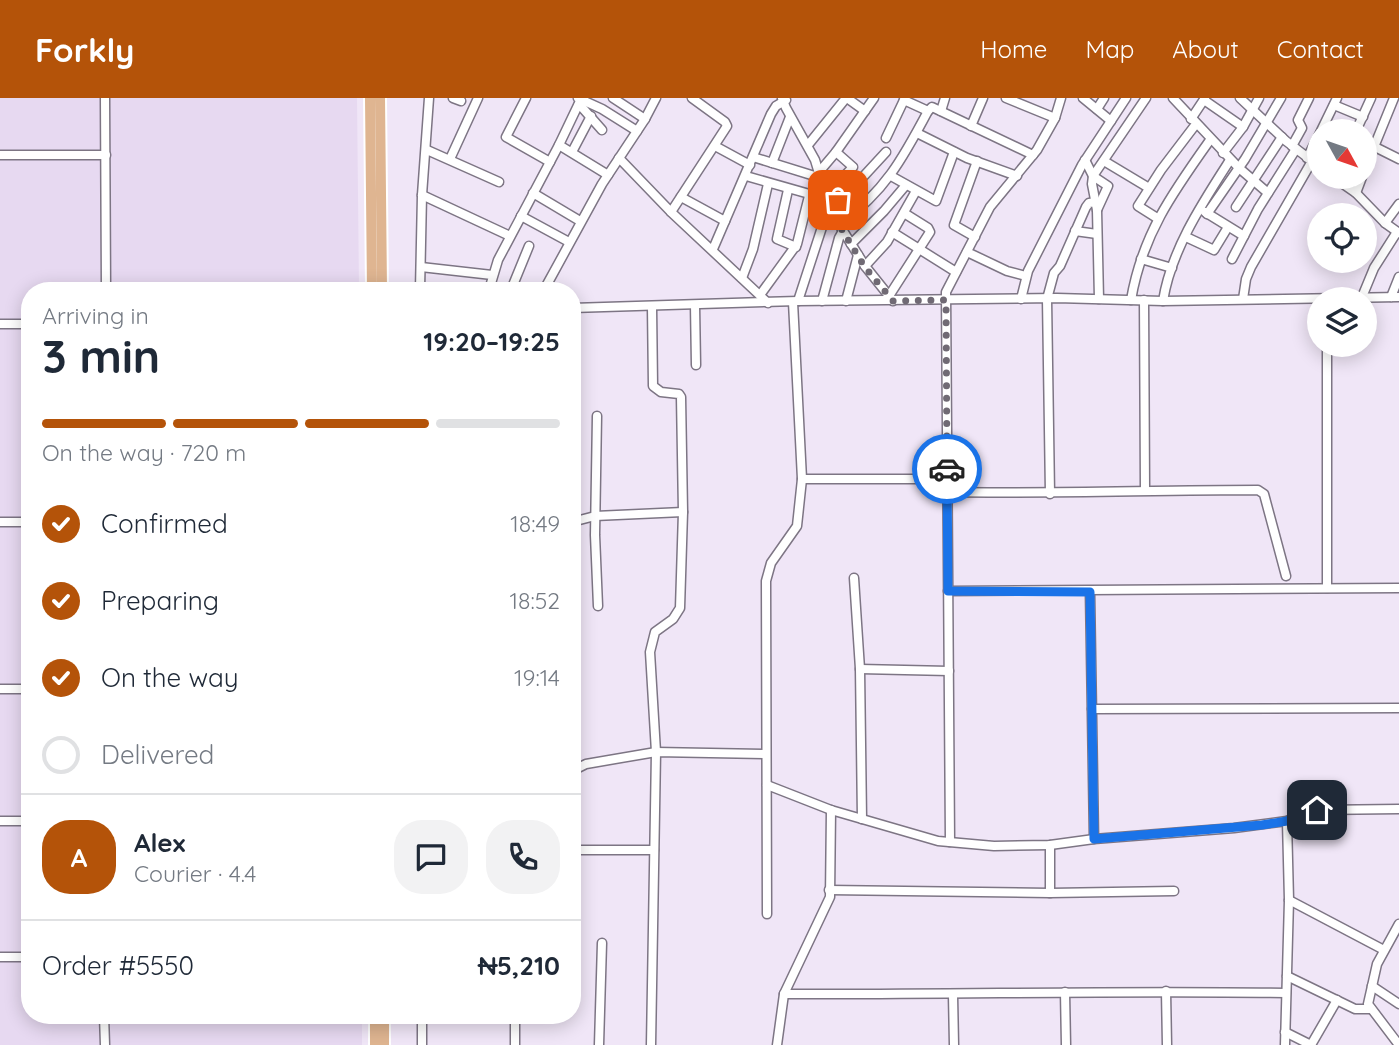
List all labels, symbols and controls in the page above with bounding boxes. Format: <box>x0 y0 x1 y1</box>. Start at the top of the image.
text: Forkly <box>35 29 134 70</box>
text: Home <box>980 34 1047 64</box>
text: Map <box>1085 34 1134 64</box>
text: About <box>1172 34 1239 64</box>
text: Contact <box>1277 34 1364 64</box>
north arrow <box>1307 119 1377 189</box>
map controls <box>1307 119 1377 357</box>
pin <box>808 170 868 230</box>
icon: bag <box>819 181 857 219</box>
button: locate <box>1307 203 1377 273</box>
button: layers <box>1307 287 1377 357</box>
text: Arriving in <box>42 301 149 330</box>
text: 19:20–19:25 <box>423 325 560 358</box>
text: 3 min <box>42 327 160 385</box>
courier <box>912 434 982 504</box>
text: On the way · 720 m <box>42 438 246 467</box>
icon: car <box>928 450 966 488</box>
icon: check <box>42 505 80 543</box>
text: Confirmed <box>101 507 228 540</box>
text: 18:49 <box>510 509 560 538</box>
icon: check <box>42 582 80 620</box>
text: Preparing <box>101 584 219 617</box>
text: 18:52 <box>509 586 560 615</box>
icon: check <box>42 659 80 697</box>
text: On the way <box>101 661 239 694</box>
text: 19:14 <box>514 663 560 692</box>
text: Delivered <box>101 738 214 771</box>
pin <box>1287 780 1347 840</box>
icon: home <box>1298 791 1336 829</box>
button: chat <box>394 820 468 894</box>
button: phone <box>486 820 560 894</box>
text: Alex <box>134 826 185 859</box>
text: A <box>71 841 87 874</box>
text: Courier · 4.4 <box>134 859 256 888</box>
text: Order #5550 <box>42 949 194 982</box>
text: ₦5,210 <box>478 949 560 982</box>

